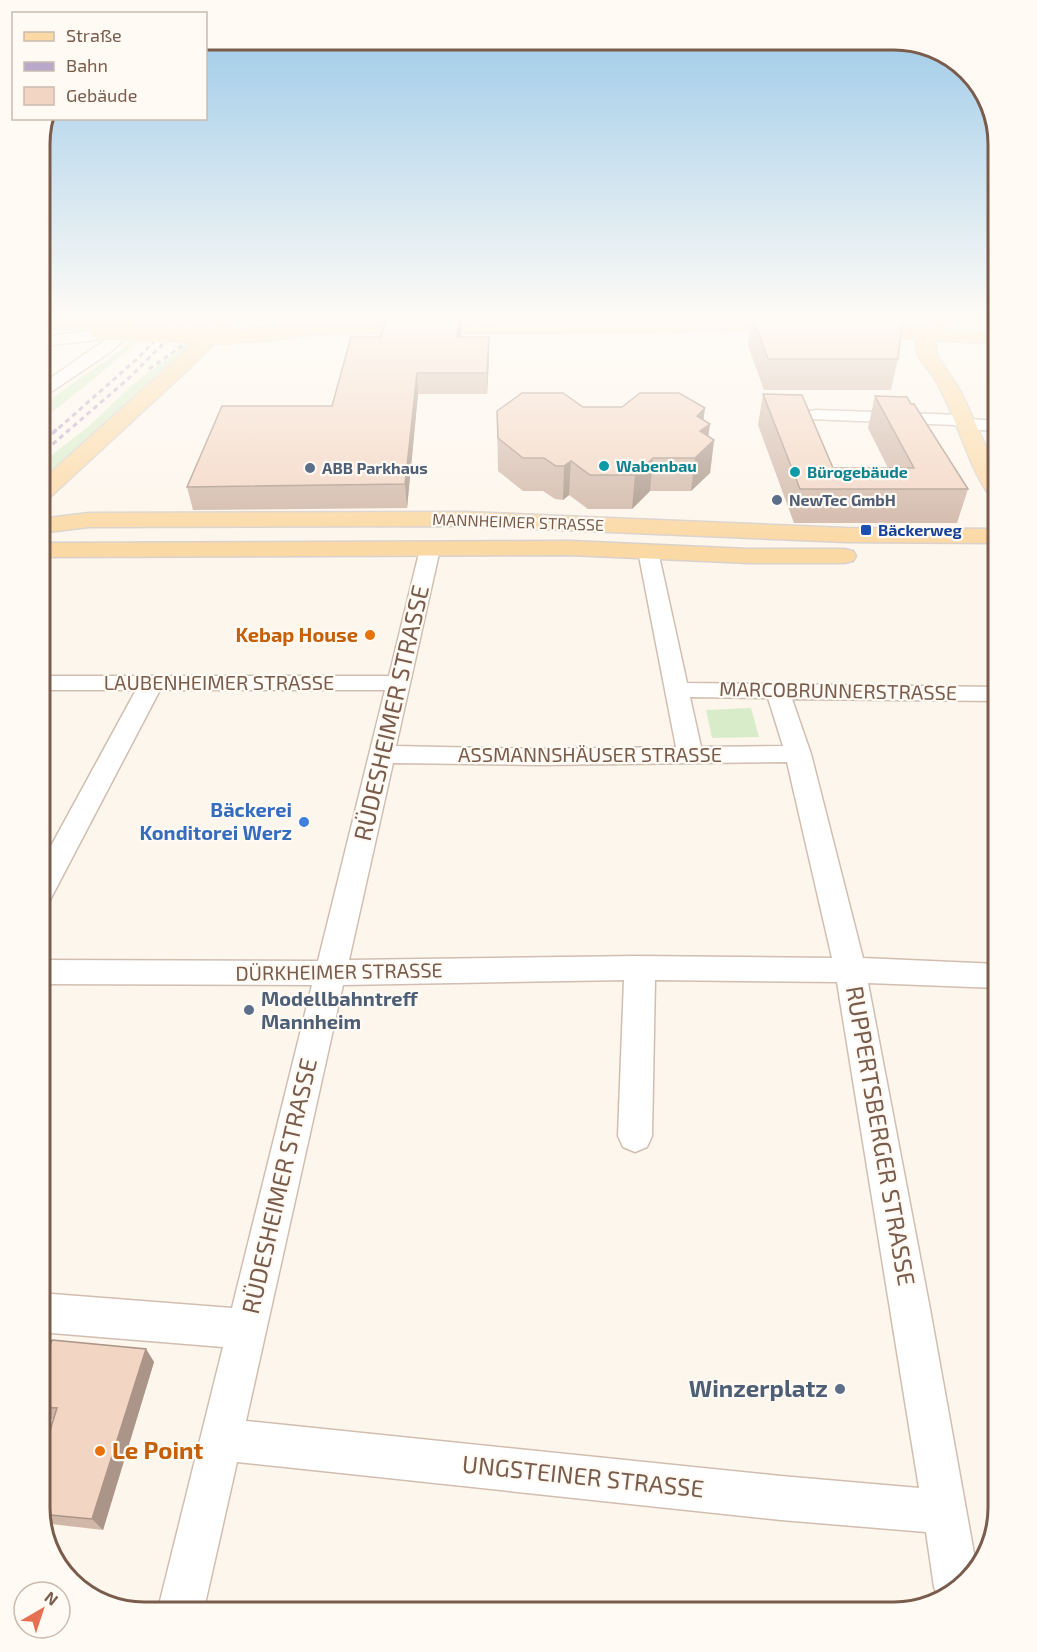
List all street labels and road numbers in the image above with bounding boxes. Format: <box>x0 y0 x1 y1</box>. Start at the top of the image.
street label: MANNHEIMER STRASSE <box>432 509 604 534</box>
street label: RÜDESHEIMER STRASSE <box>347 582 434 843</box>
street label: LAUBENHEIMER STRASSE <box>104 670 334 694</box>
street label: MARCOBRUNNERSTRASSE <box>719 676 957 704</box>
street label: ASSMANNSHÄUSER STRASSE <box>458 742 722 766</box>
street label: DÜRKHEIMER STRASSE <box>235 957 443 985</box>
street label: RUPPERTSBERGER STRASSE <box>841 984 922 1288</box>
street label: RÜDESHEIMER STRASSE <box>235 1055 322 1316</box>
street label: UNGSTEINER STRASSE <box>461 1448 706 1503</box>

